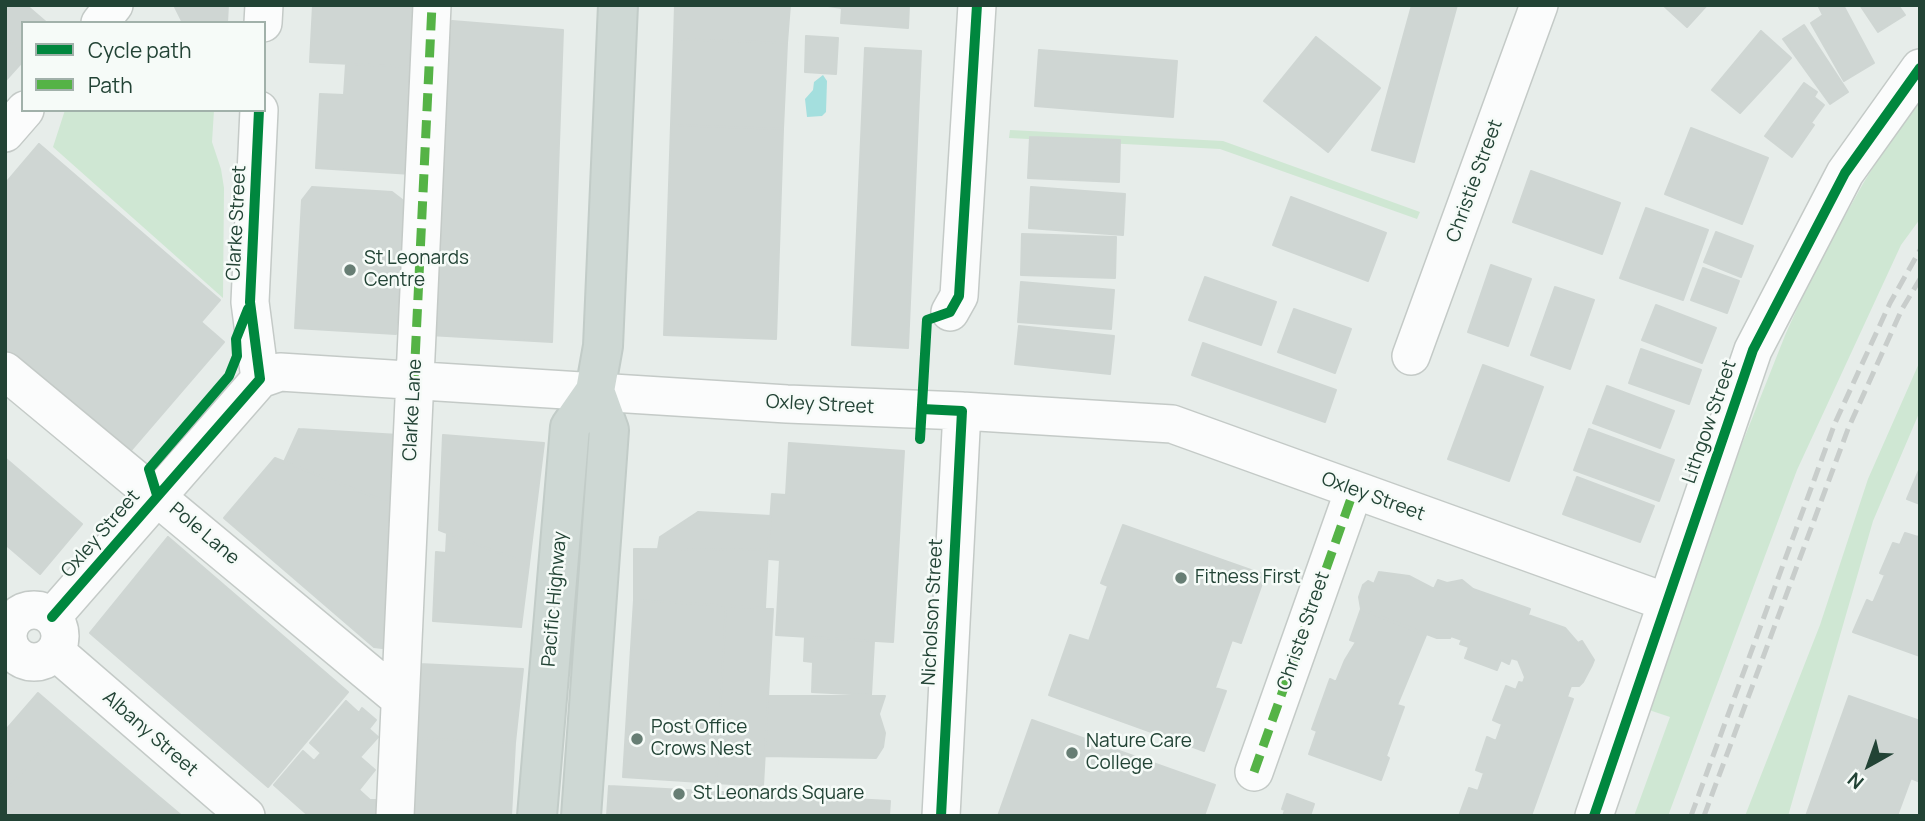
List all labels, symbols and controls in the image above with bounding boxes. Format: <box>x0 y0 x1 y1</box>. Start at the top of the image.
legend <box>21 21 266 112</box>
text: Cycle path <box>88 36 191 64</box>
text: Path <box>88 71 133 99</box>
street label: Christie Street <box>1442 117 1508 245</box>
street label: Clarke Street <box>223 165 251 281</box>
place label: St Leonards Centre <box>364 248 469 292</box>
marker: St Leonards Centre <box>342 262 358 278</box>
street label: Lithgow Street <box>1678 357 1742 487</box>
street label: Clarke Lane <box>399 358 427 462</box>
street label: Oxley Street <box>765 391 875 419</box>
street label: Oxley Street <box>1318 468 1428 526</box>
street label: Oxley Street <box>57 486 145 582</box>
street label: Pole Lane <box>164 498 244 570</box>
street label: Pacific Highway <box>538 530 572 668</box>
street label: Nicholson Street <box>918 538 948 686</box>
place label: Fitness First <box>1195 567 1301 589</box>
street label: Christe Street <box>1273 569 1335 693</box>
marker: Fitness First <box>1173 570 1189 586</box>
street label: Albany Street <box>98 686 202 782</box>
place label: Post Office Crows Nest <box>651 717 752 761</box>
north arrow <box>1834 730 1904 800</box>
marker: Post Office Crows Nest <box>629 731 645 747</box>
place label: Nature Care College <box>1086 731 1192 775</box>
marker: Nature Care College <box>1064 745 1080 761</box>
text: N <box>1842 767 1869 795</box>
place label: St Leonards Square <box>693 783 864 805</box>
marker: St Leonards Square <box>671 786 687 802</box>

